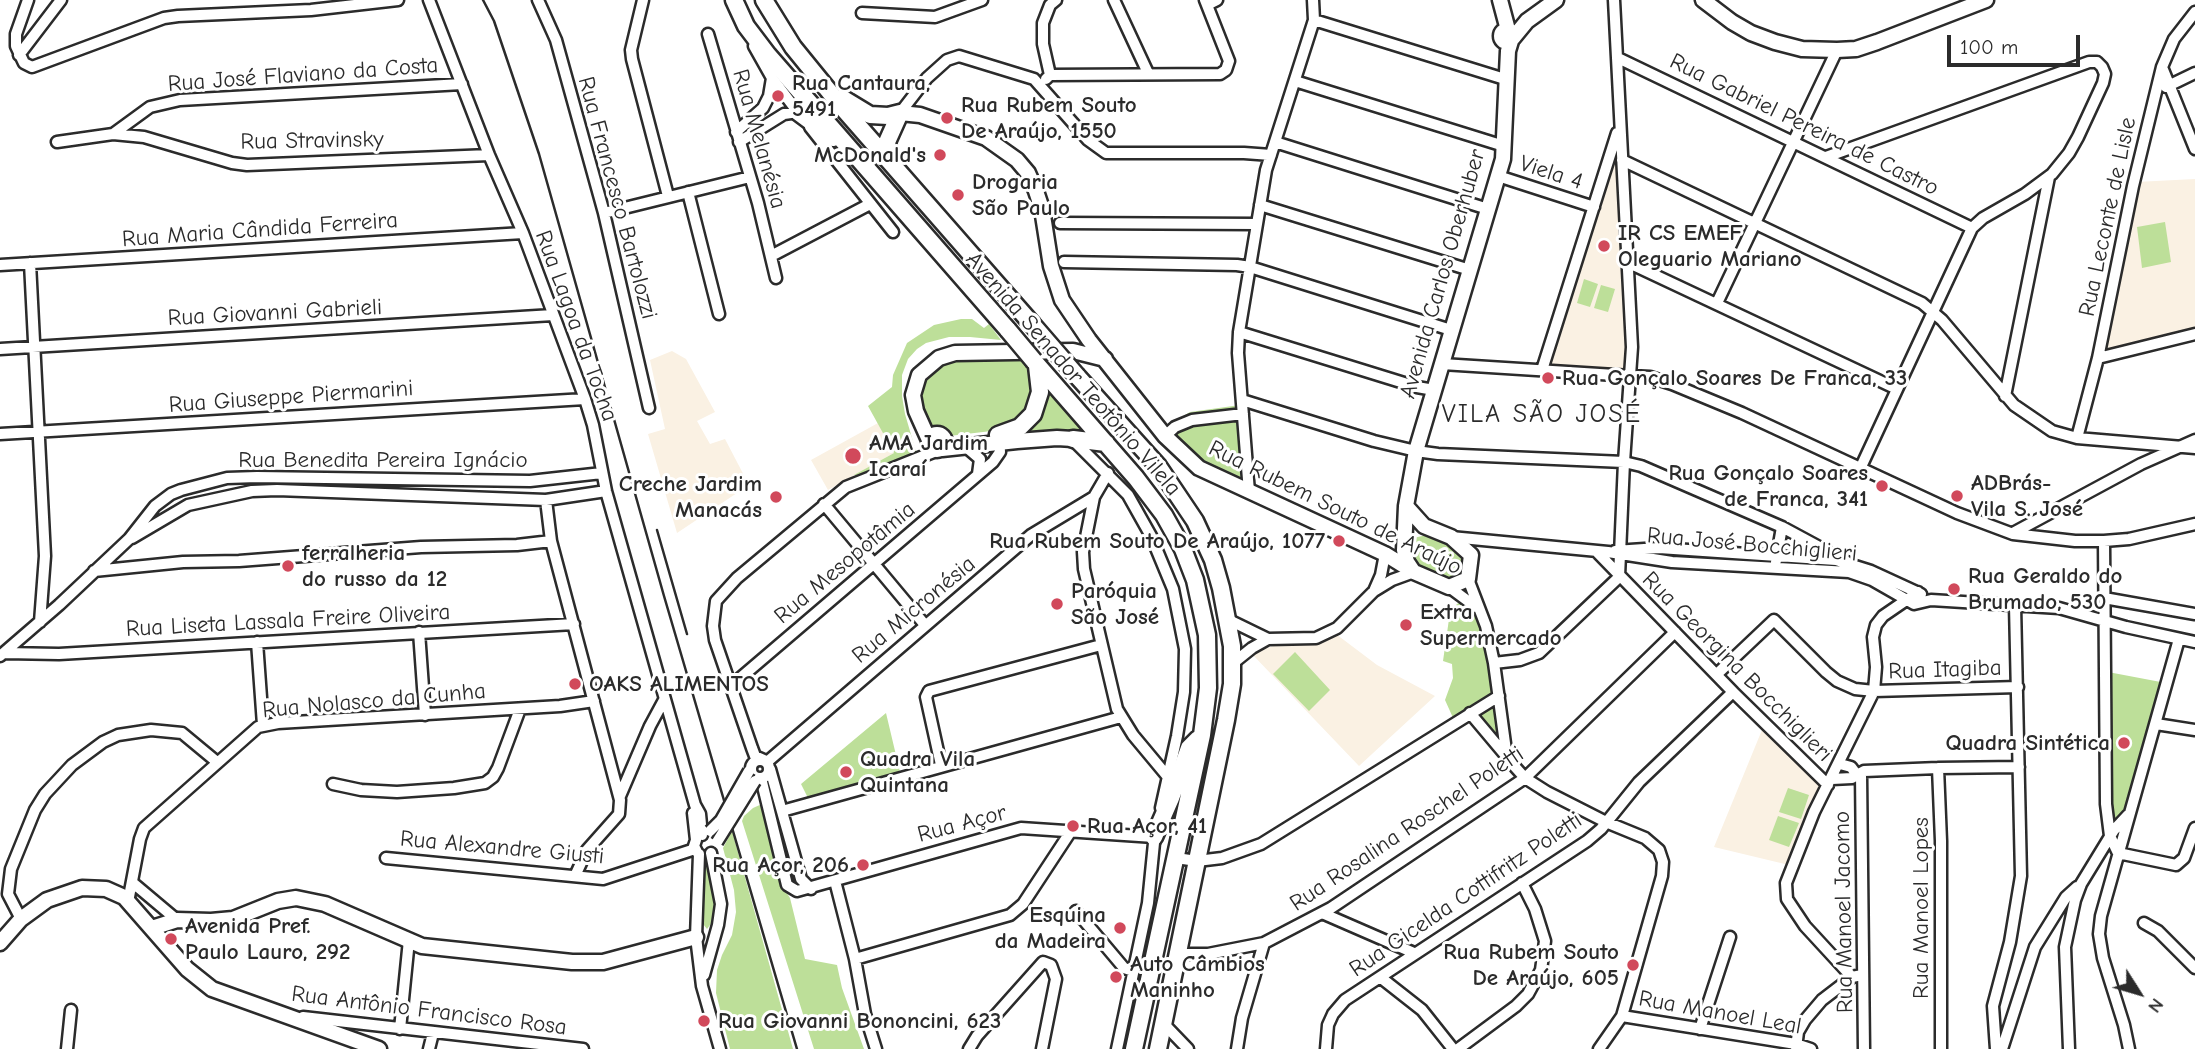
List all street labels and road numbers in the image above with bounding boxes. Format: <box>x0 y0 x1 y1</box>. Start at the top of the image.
street label: Rua Gabriel Pereira de Castro <box>1665 48 1943 202</box>
street label: Rua José Flaviano da Costa <box>167 52 439 98</box>
street label: Rua Melanésia <box>726 66 792 212</box>
street label: Rua Francesco Bartolozzi <box>571 74 663 322</box>
street label: Rua Leconte de Lisle <box>2073 115 2143 319</box>
street label: Rua Stravinsky <box>240 126 384 156</box>
street label: Avenida Carlos Oberhuber <box>1394 146 1492 402</box>
street label: Viela 4 <box>1516 150 1586 196</box>
street label: Rua Maria Cândida Ferreira <box>121 207 399 253</box>
street label: Rua Lagoa da Tocha <box>529 227 623 425</box>
street label: Avenida Senador Teotônio Vilela <box>960 246 1186 502</box>
street label: Rua Giovanni Gabrieli <box>167 294 383 332</box>
street label: Rua Giuseppe Piermarini <box>168 375 414 419</box>
street label: Rua Rubem Souto de Araújo <box>1204 435 1466 581</box>
street label: Rua Benedita Pereira Ignácio <box>238 446 528 474</box>
street label: Rua Mesopotâmia <box>769 496 921 630</box>
street label: Rua José Bocchiglieri <box>1646 522 1858 568</box>
street label: Rua Micronésia <box>847 550 981 670</box>
street label: Rua Georgina Bocchiglieri <box>1636 566 1838 768</box>
street label: Rua Liseta Lassala Freire Oliveira <box>125 599 451 643</box>
street label: Rua Itagiba <box>1888 654 2002 686</box>
street label: Rua Nolasco da Cunha <box>261 677 487 725</box>
street label: Rua Rosalina Roschel Poletti <box>1285 740 1529 918</box>
street label: Rua Açor <box>915 799 1009 849</box>
street label: Rua Gicelda Cottifritz Poletti <box>1344 807 1588 983</box>
street label: Rua Manoel Jacomo <box>1828 811 1860 1013</box>
street label: Rua Manoel Lopes <box>1907 817 1935 999</box>
street label: Rua Alexandre Giusti <box>399 825 605 871</box>
street label: Rua Antônio Francisco Rosa <box>290 980 568 1042</box>
street label: Rua Manoel Leal <box>1636 985 1804 1041</box>

